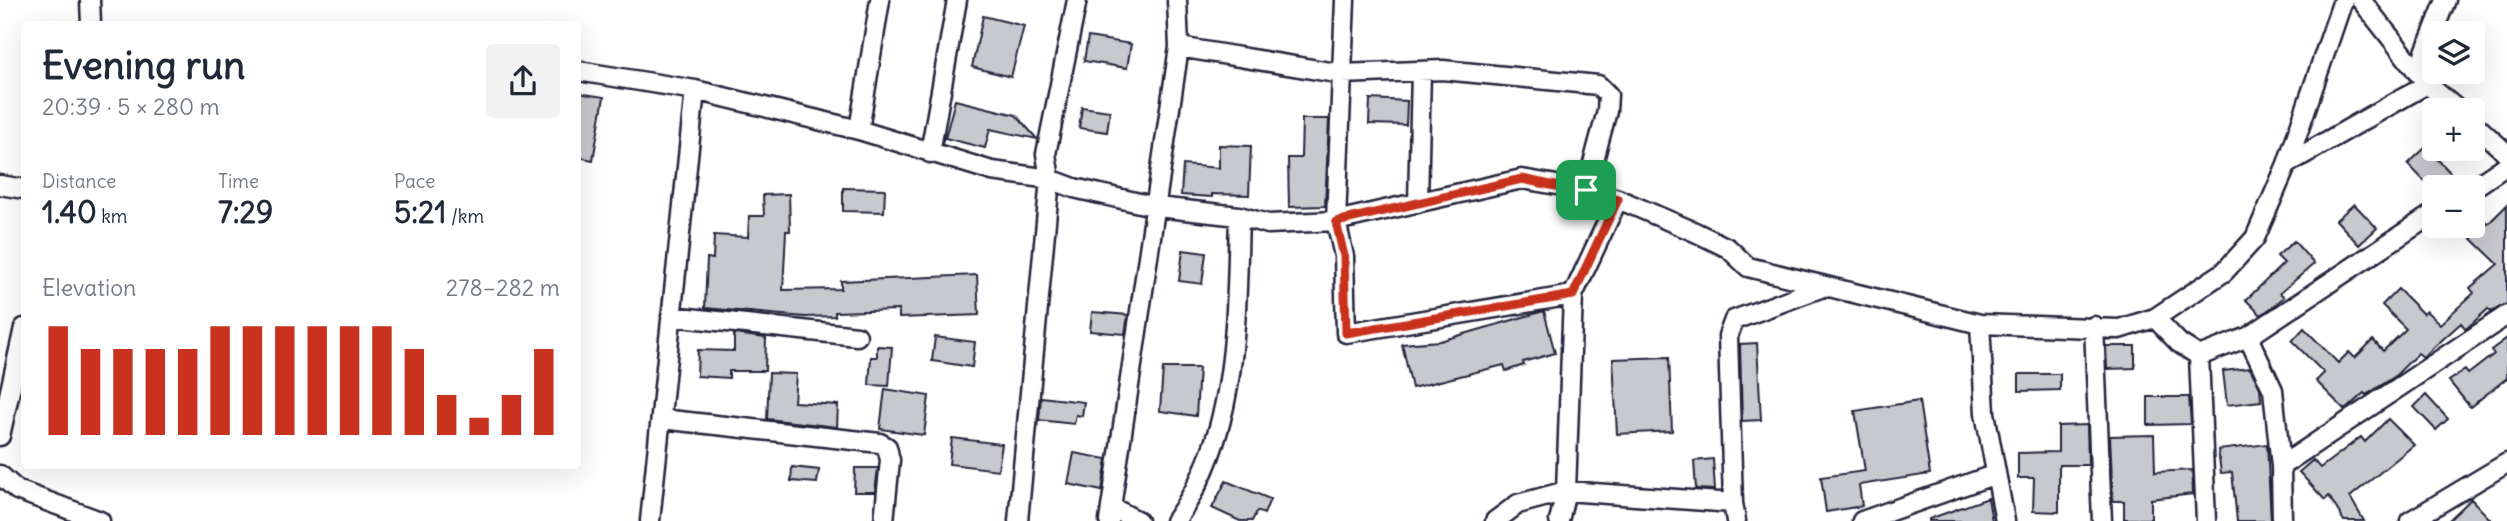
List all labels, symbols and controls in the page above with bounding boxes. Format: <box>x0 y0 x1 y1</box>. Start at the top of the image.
map controls <box>2422 21 2485 238</box>
button: layers <box>2422 21 2485 84</box>
text: Evening run <box>42 42 245 89</box>
button: share <box>486 44 560 118</box>
text: 20:39 · 5 × 280 m <box>42 92 220 121</box>
button: + <box>2422 98 2485 161</box>
pin <box>1556 160 1616 220</box>
text: Distance <box>42 169 116 193</box>
text: Time <box>218 169 259 193</box>
text: Pace <box>394 169 435 193</box>
icon: arrive <box>1567 171 1605 209</box>
button: − <box>2422 175 2485 238</box>
text: 1.40 <box>42 193 97 231</box>
text: 7:29 <box>218 193 273 231</box>
text: 5:21 <box>394 193 446 231</box>
text: km <box>97 204 128 228</box>
text: /km <box>446 204 484 228</box>
text: Elevation <box>42 273 136 302</box>
text: 278–282 m <box>446 273 560 302</box>

